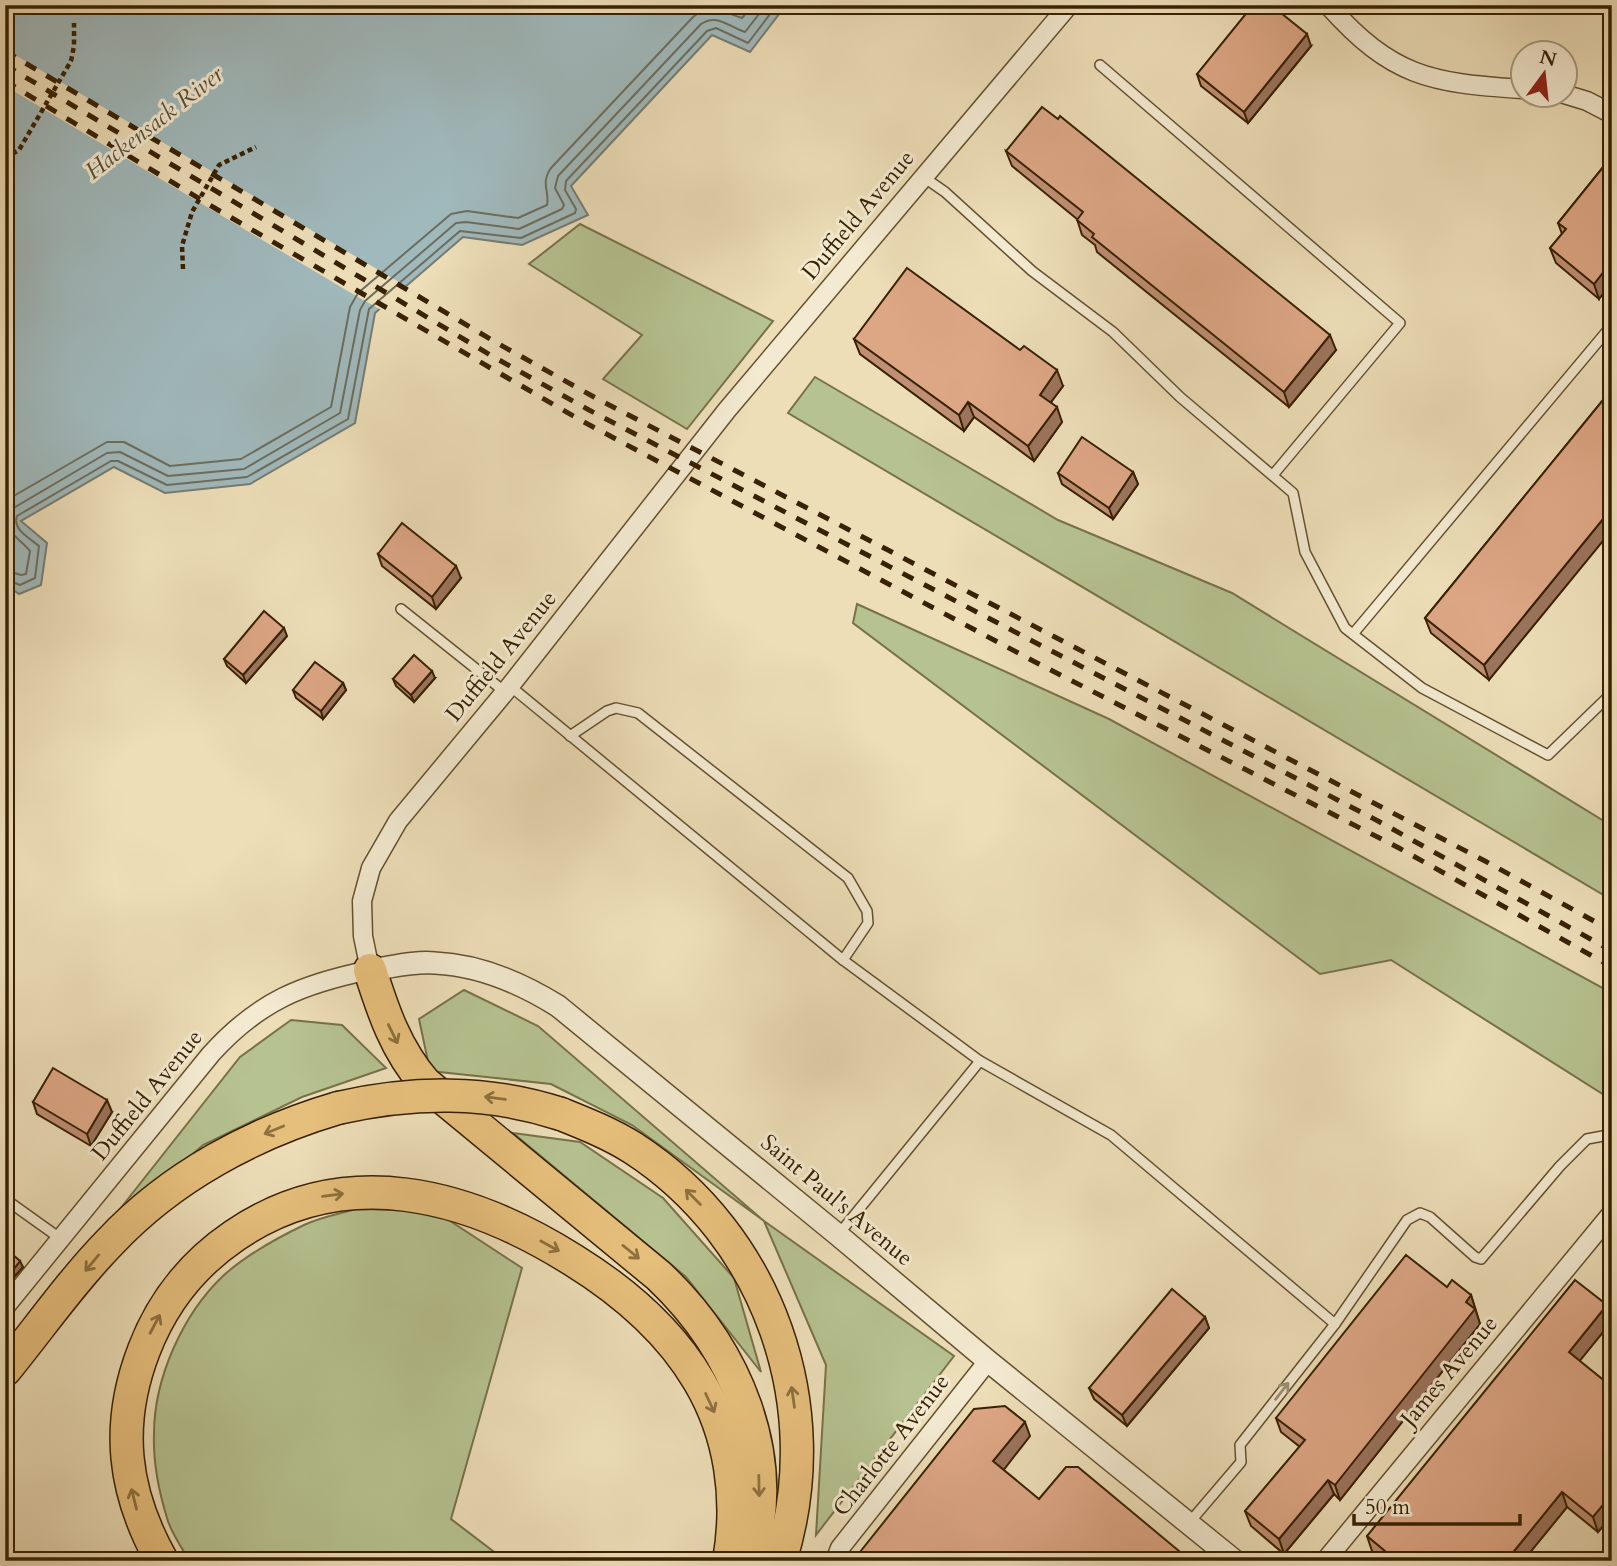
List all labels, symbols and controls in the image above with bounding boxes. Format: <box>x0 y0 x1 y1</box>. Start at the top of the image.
north arrow <box>1508 38 1578 108</box>
text: N <box>1537 44 1560 73</box>
water label: Hackensack River <box>78 58 231 188</box>
street label: Duffield Avenue <box>795 144 921 286</box>
street label: Duffield Avenue <box>438 584 564 728</box>
street label: Duffield Avenue <box>84 1023 210 1167</box>
one-way arrow <box>387 1023 400 1044</box>
one-way arrow <box>484 1091 507 1104</box>
one-way arrow <box>263 1125 285 1138</box>
street label: Saint Paul's Avenue <box>754 1127 920 1273</box>
one-way arrow <box>321 1189 344 1202</box>
one-way arrow <box>685 1189 702 1206</box>
one-way arrow <box>539 1240 560 1253</box>
one-way arrow <box>622 1245 640 1260</box>
one-way arrow <box>84 1254 99 1272</box>
street label: James Avenue <box>1391 1309 1505 1435</box>
one-way arrow <box>149 1314 163 1335</box>
street label: Charlotte Avenue <box>826 1367 956 1523</box>
one-way arrow <box>1274 1383 1290 1401</box>
one-way arrow <box>786 1386 799 1408</box>
one-way arrow <box>704 1392 717 1413</box>
one-way arrow <box>752 1474 766 1497</box>
scale bar <box>1354 1482 1521 1526</box>
one-way arrow <box>127 1488 140 1510</box>
text: 50 m <box>1365 1493 1410 1522</box>

